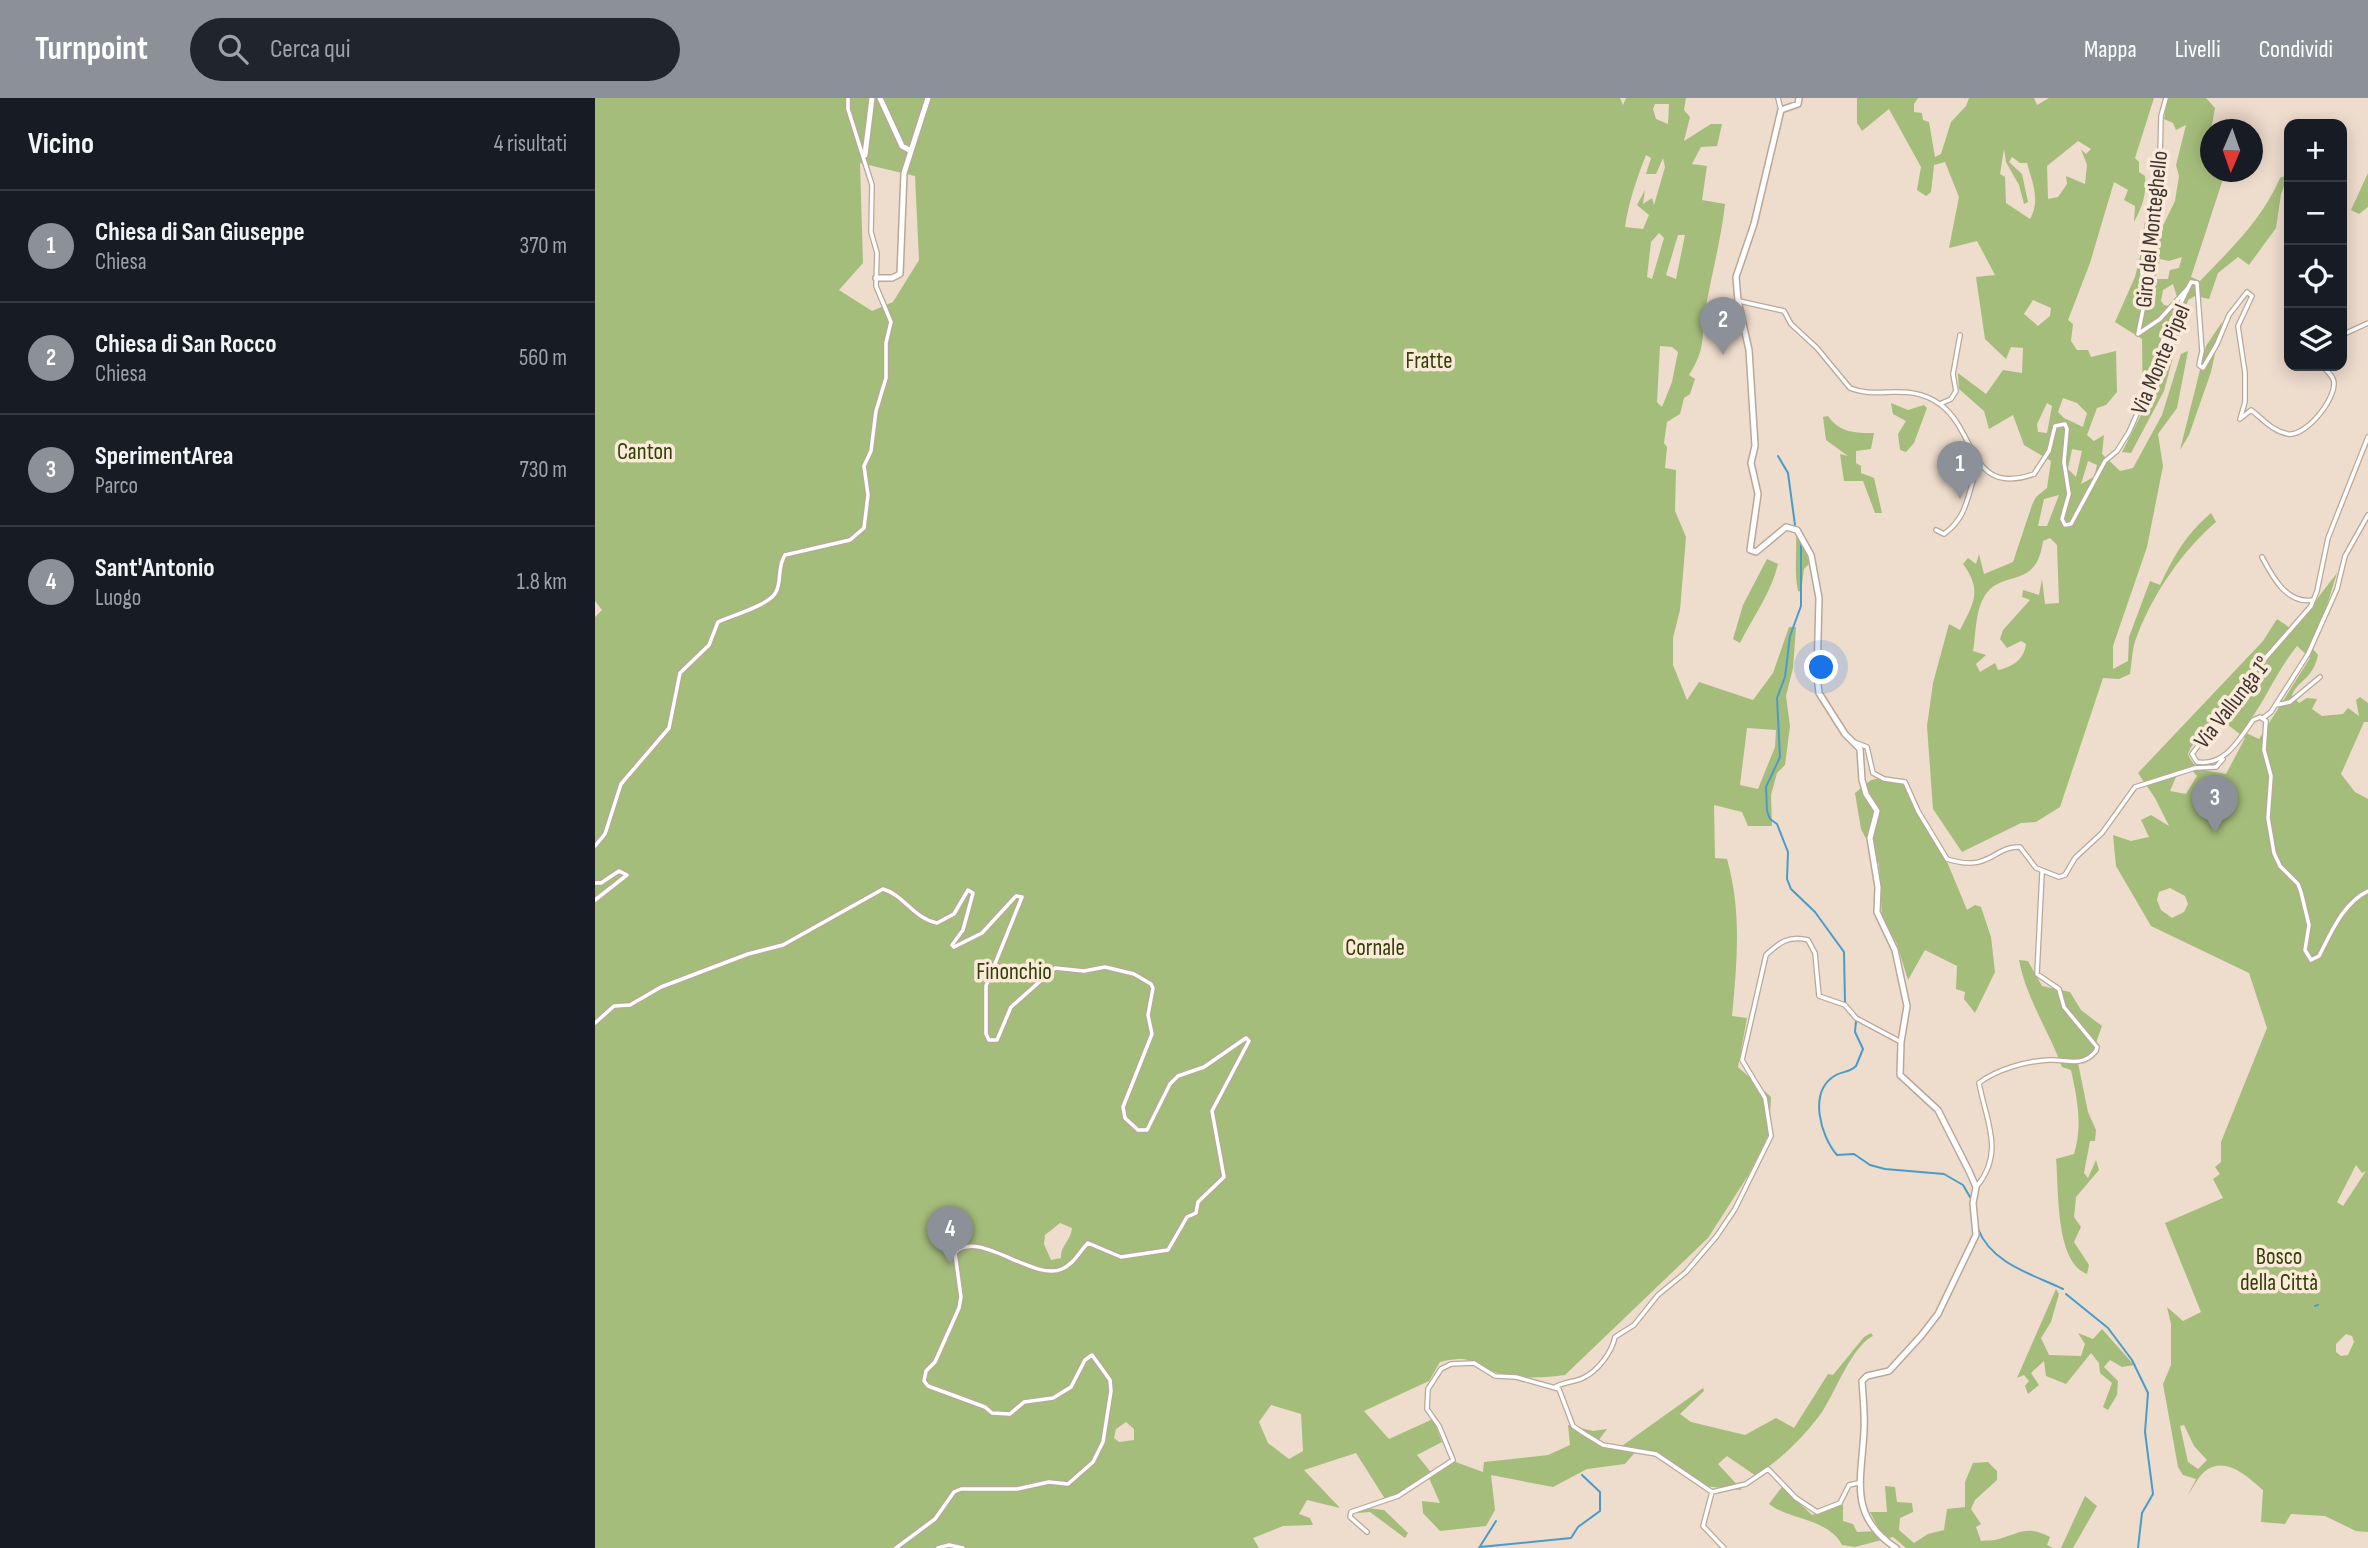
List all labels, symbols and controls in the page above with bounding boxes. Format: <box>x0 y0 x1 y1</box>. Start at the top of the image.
search box <box>190 18 680 81</box>
text: Turnpoint <box>35 29 148 69</box>
icon: search <box>214 30 252 68</box>
text: Cerca qui <box>270 34 351 65</box>
text: Mappa <box>2084 35 2137 64</box>
text: Livelli <box>2175 35 2221 64</box>
text: Condividi <box>2259 35 2333 64</box>
north arrow <box>2200 119 2263 182</box>
map controls <box>2284 119 2347 371</box>
button: + <box>2284 119 2347 182</box>
text: Vicino <box>28 126 94 162</box>
text: 4 risultati <box>494 130 567 158</box>
street label: Giro del Monteghello <box>2130 149 2174 309</box>
button: − <box>2284 182 2347 245</box>
text: Chiesa di San Giuseppe <box>95 217 305 248</box>
text: 1 <box>46 232 56 260</box>
text: 370 m <box>520 232 567 260</box>
button: locate <box>2284 245 2347 308</box>
text: Chiesa <box>95 248 147 276</box>
pin: 2 <box>1700 297 1746 355</box>
street label: Via Monte Pipel <box>2125 300 2197 419</box>
button: layers <box>2284 308 2347 371</box>
text: Chiesa di San Rocco <box>95 329 277 360</box>
text: 2 <box>46 344 56 372</box>
text: 560 m <box>519 344 567 372</box>
park label: Fratte <box>1406 347 1452 375</box>
text: Chiesa <box>95 360 147 388</box>
park label: Canton <box>617 438 673 466</box>
text: SperimentArea <box>95 441 233 472</box>
pin: 1 <box>1937 441 1983 499</box>
text: 3 <box>46 456 56 484</box>
text: 730 m <box>519 456 567 484</box>
text: Parco <box>95 472 138 500</box>
text: Sant'Antonio <box>95 553 215 584</box>
text: 4 <box>46 568 56 596</box>
text: 1.8 km <box>517 568 567 596</box>
text: Luogo <box>95 584 141 612</box>
your location <box>1804 650 1838 684</box>
street label: Via Vallunga 1° <box>2188 651 2277 754</box>
pin: 3 <box>2192 775 2238 833</box>
park label: Cornale <box>1345 934 1405 962</box>
park label: Finonchio <box>976 958 1052 986</box>
pin: 4 <box>927 1206 973 1264</box>
park label: Bosco della Città <box>2240 1243 2318 1297</box>

